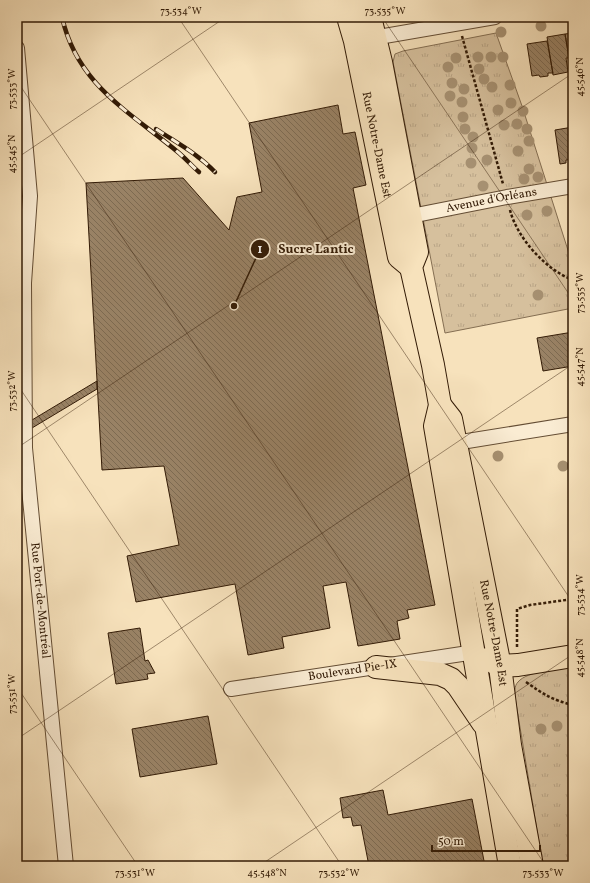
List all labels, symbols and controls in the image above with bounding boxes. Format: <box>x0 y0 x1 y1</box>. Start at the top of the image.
text: 73.534°W <box>160 4 202 18</box>
text: 73.535°W <box>365 4 405 18</box>
text: 45.546°N <box>573 57 587 97</box>
text: 73.533°W <box>5 68 19 110</box>
street label: Rue Notre-Dame Est <box>358 90 395 199</box>
text: 45.545°N <box>5 134 19 174</box>
street label: Avenue d'Orléans <box>445 184 538 217</box>
callout: Sucre Lantic <box>250 236 362 261</box>
text: Sucre Lantic <box>278 241 354 259</box>
text: 1 <box>258 242 263 258</box>
text: 73.535°W <box>573 273 587 313</box>
text: 45.547°N <box>573 347 587 387</box>
text: 73.532°W <box>5 370 19 412</box>
street label: Rue Port-de-Montréal <box>26 542 54 660</box>
text: 73.534°W <box>573 574 587 616</box>
street label: Rue Notre-Dame Est <box>475 578 511 687</box>
text: 45.548°N <box>573 638 587 678</box>
street label: Boulevard Pie-IX <box>307 656 398 685</box>
text: 73.531°W <box>5 674 19 714</box>
scale bar <box>432 827 540 853</box>
text: 50 m <box>438 834 464 850</box>
text: 73.531°W <box>115 866 155 880</box>
text: 45.548°N <box>247 866 287 880</box>
text: 73.532°W <box>318 866 360 880</box>
text: 73.533°W <box>522 866 564 880</box>

